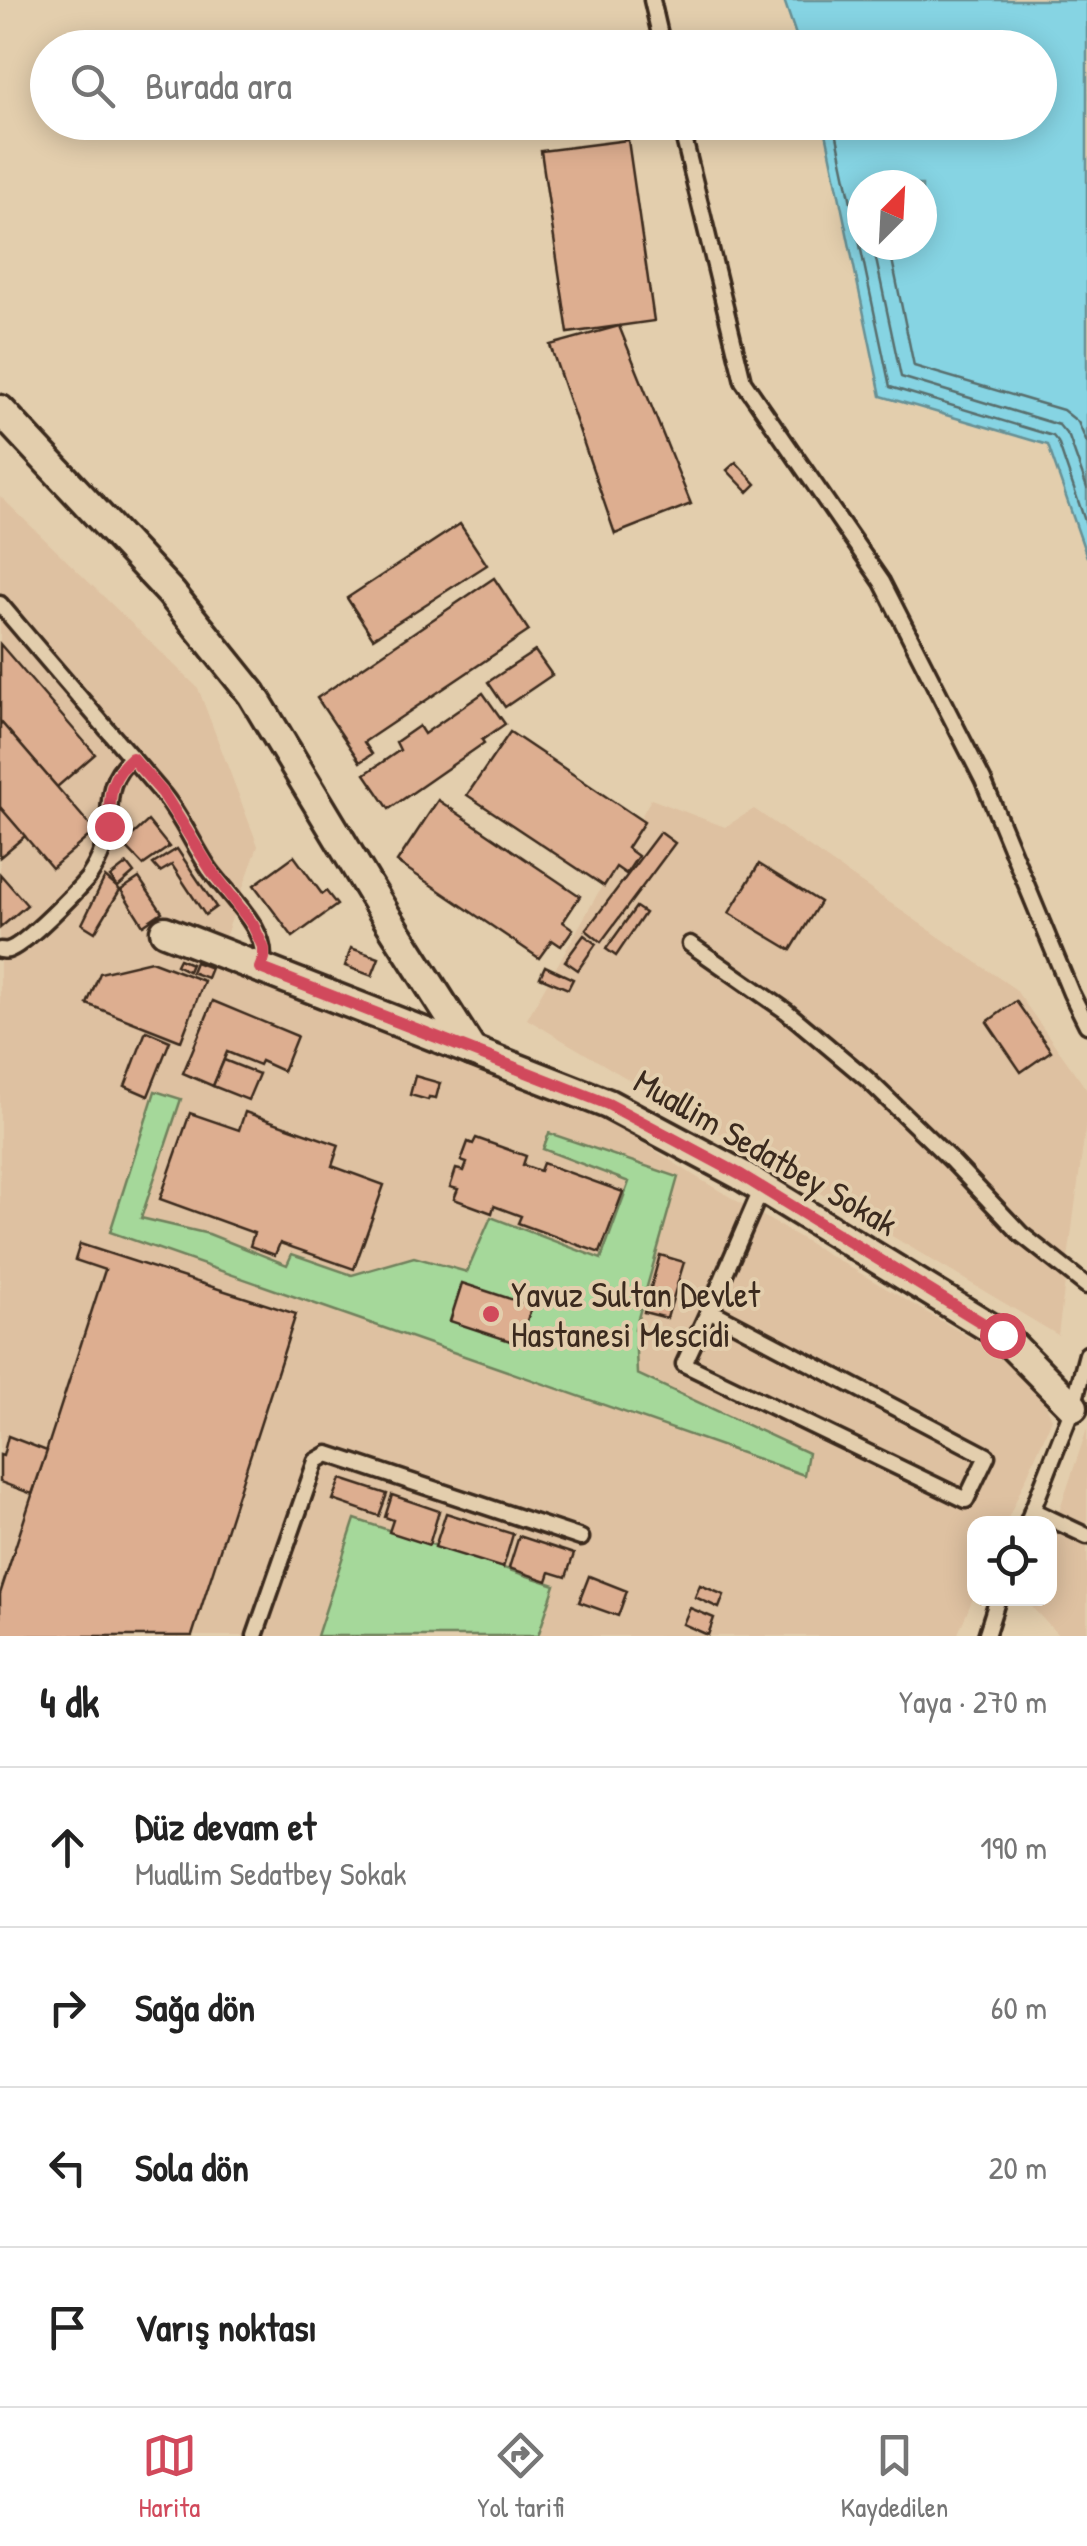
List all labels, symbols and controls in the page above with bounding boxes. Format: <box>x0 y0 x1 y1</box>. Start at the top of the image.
search box <box>30 30 1057 140</box>
icon: search <box>65 58 120 113</box>
text: Burada ara <box>145 59 292 111</box>
north arrow <box>847 170 937 260</box>
route end <box>87 804 133 850</box>
street label: Muallim Sedatbey Sokak <box>626 1057 906 1247</box>
place label: Yavuz Sultan Devlet Hastanesi Mescidi <box>511 1271 761 1358</box>
marker: Yavuz Sultan Devlet Hastanesi Mescidi <box>480 1303 502 1325</box>
route start <box>980 1313 1026 1359</box>
map controls <box>967 1516 1057 1606</box>
button: locate <box>967 1516 1057 1606</box>
text: 4 dk <box>40 1673 99 1730</box>
text: Yaya · 270 m <box>899 1680 1047 1723</box>
text: Düz devam et <box>135 1800 316 1852</box>
icon: ahead <box>40 1820 95 1875</box>
text: 190 m <box>980 1826 1047 1869</box>
text: Muallim Sedatbey Sokak <box>135 1852 406 1895</box>
icon: right <box>40 1980 95 2035</box>
text: Sağa dön <box>135 1981 255 2033</box>
text: 60 m <box>991 1986 1047 2029</box>
icon: left <box>40 2140 95 2195</box>
text: Sola dön <box>135 2141 249 2193</box>
text: 20 m <box>989 2146 1047 2189</box>
icon: arrive <box>40 2300 95 2355</box>
text: Varış noktası <box>135 2301 317 2353</box>
tab: Harita <box>138 2428 200 2526</box>
tab: Yol tarifi <box>477 2428 564 2526</box>
tab: Kaydedilen <box>841 2428 949 2526</box>

